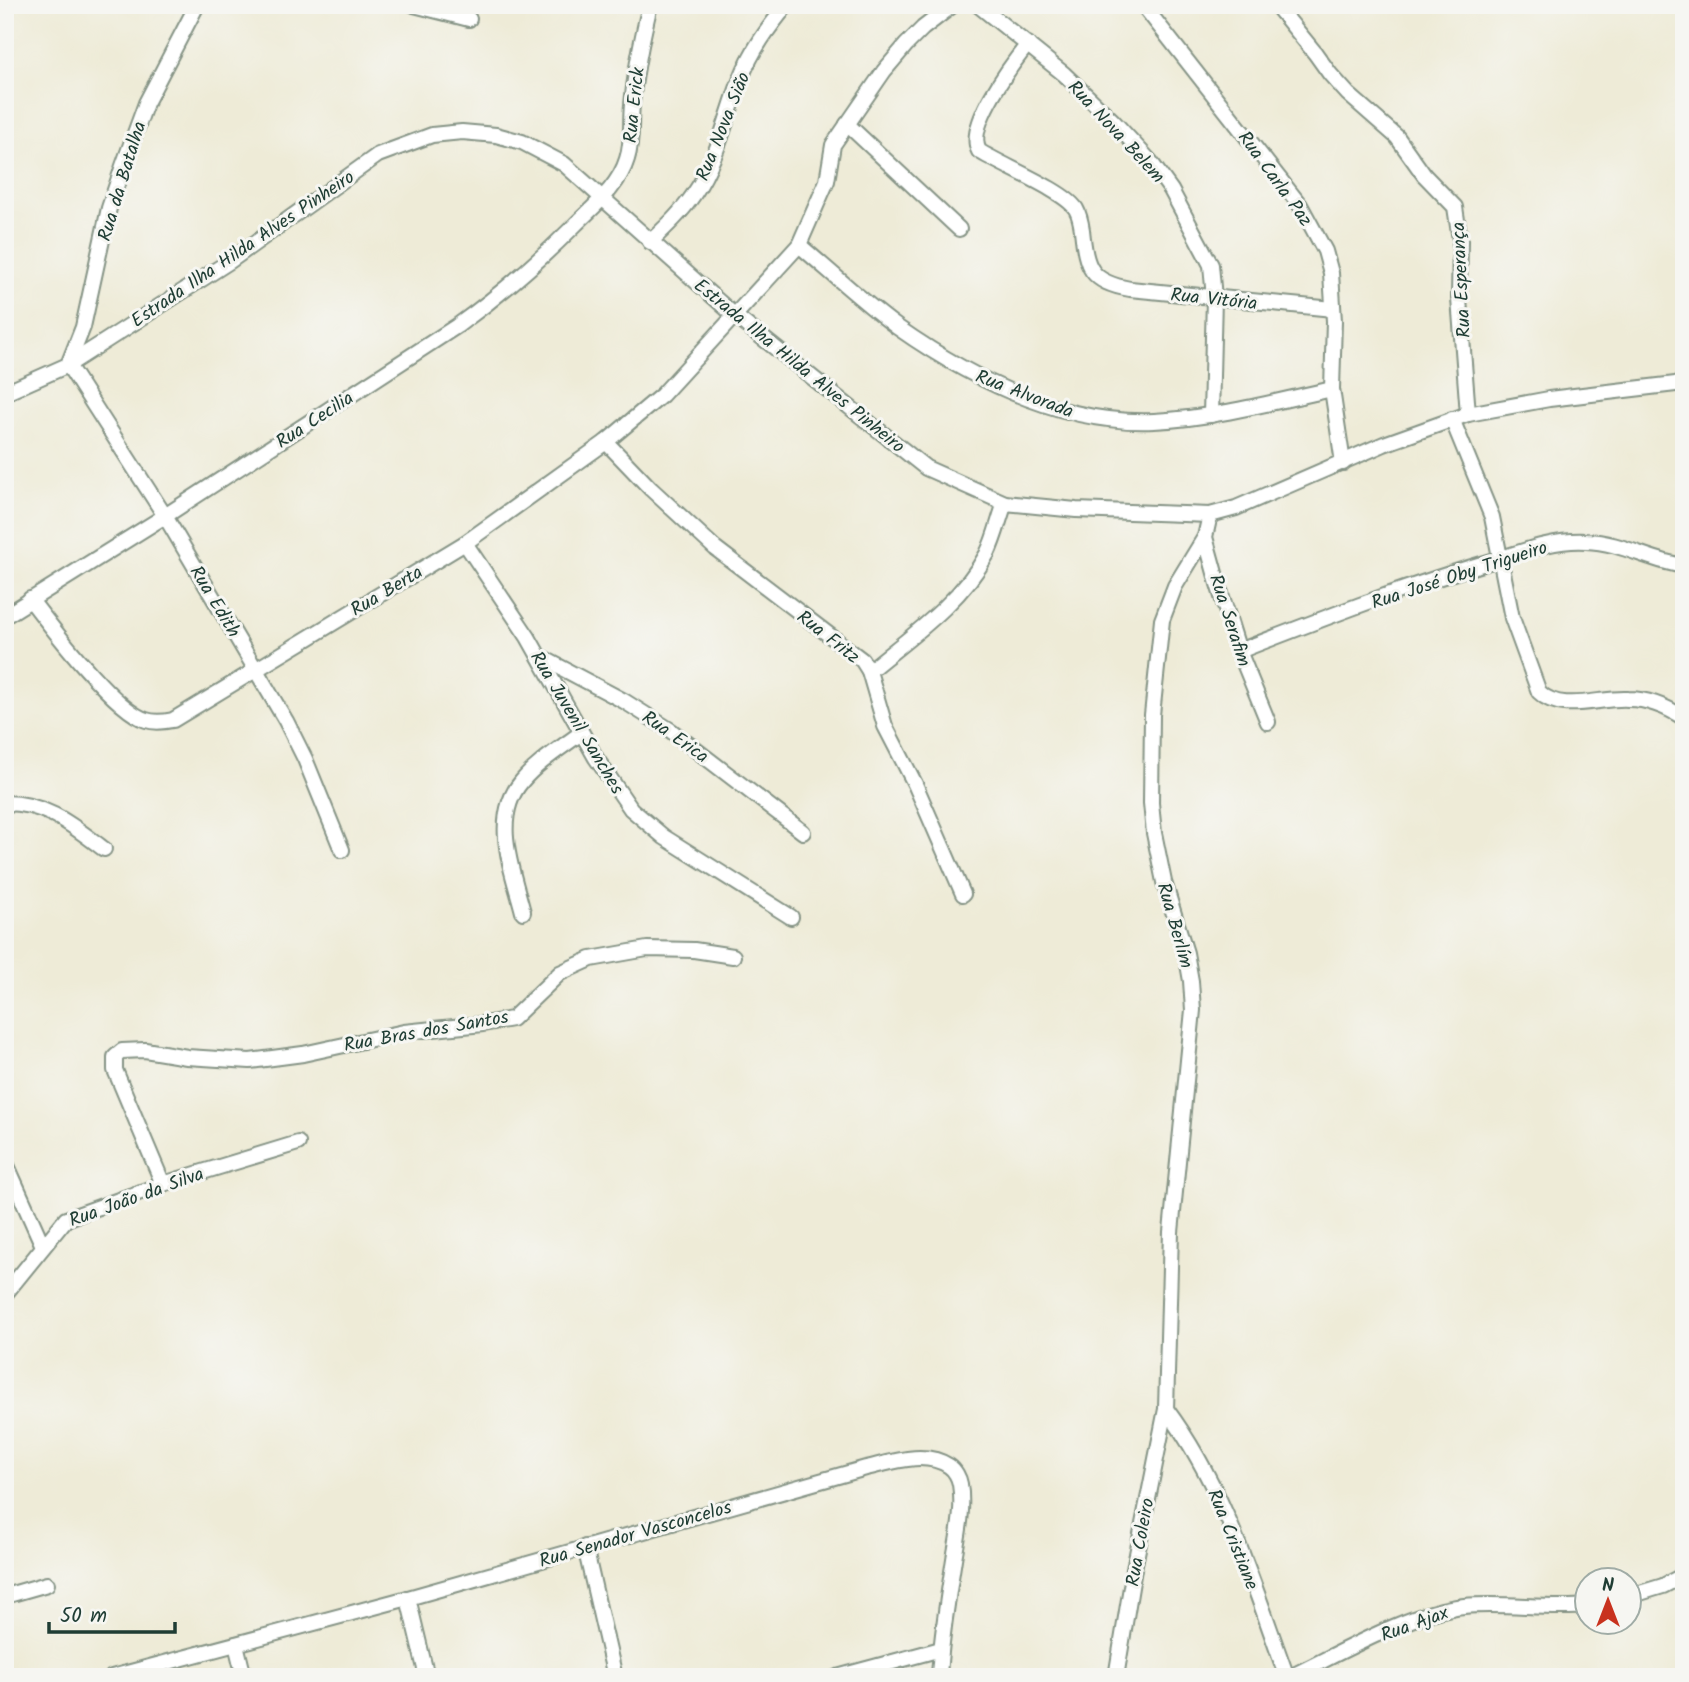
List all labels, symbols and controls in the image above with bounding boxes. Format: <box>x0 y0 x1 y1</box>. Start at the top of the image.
street label: Rua Erick <box>616 66 654 145</box>
street label: Rua Nova Sião <box>688 68 759 186</box>
street label: Rua Nova Belem <box>1060 74 1171 191</box>
street label: Rua da Batalha <box>90 118 155 245</box>
street label: Rua Carla Paz <box>1229 125 1319 233</box>
street label: Estrada Ilha Hilda Alves Pinheiro <box>125 163 361 336</box>
street label: Rua Esperança <box>1444 221 1480 339</box>
street label: Estrada Ilha Hilda Alves Pinheiro <box>686 272 911 461</box>
street label: Rua Vitória <box>1169 281 1259 319</box>
street label: Rua Alvorada <box>971 362 1078 427</box>
street label: Rua Cecilia <box>270 384 360 457</box>
street label: Rua José Oby Trigueiro <box>1368 533 1552 619</box>
street label: Rua Berta <box>345 558 429 625</box>
street label: Rua Edith <box>181 560 248 644</box>
street label: Rua Serafim <box>1200 570 1258 671</box>
street label: Rua Fritz <box>790 603 866 672</box>
street label: Rua Juvenil Sanches <box>522 646 631 800</box>
street label: Rua Erica <box>635 704 715 772</box>
street label: Rua Berlím <box>1148 879 1201 972</box>
street label: Rua Bras dos Santos <box>342 1003 511 1061</box>
street label: Rua João da Silva <box>65 1160 208 1236</box>
street label: Rua Cristiane <box>1198 1485 1266 1595</box>
street label: Rua Senador Vasconcelos <box>536 1493 735 1577</box>
street label: Rua Coleiro <box>1118 1496 1164 1589</box>
north arrow <box>1574 1566 1644 1636</box>
text: N <box>1602 1571 1614 1601</box>
scale bar <box>49 1591 175 1635</box>
street label: Rua Ajax <box>1377 1598 1454 1651</box>
text: 50 m <box>60 1600 107 1633</box>

